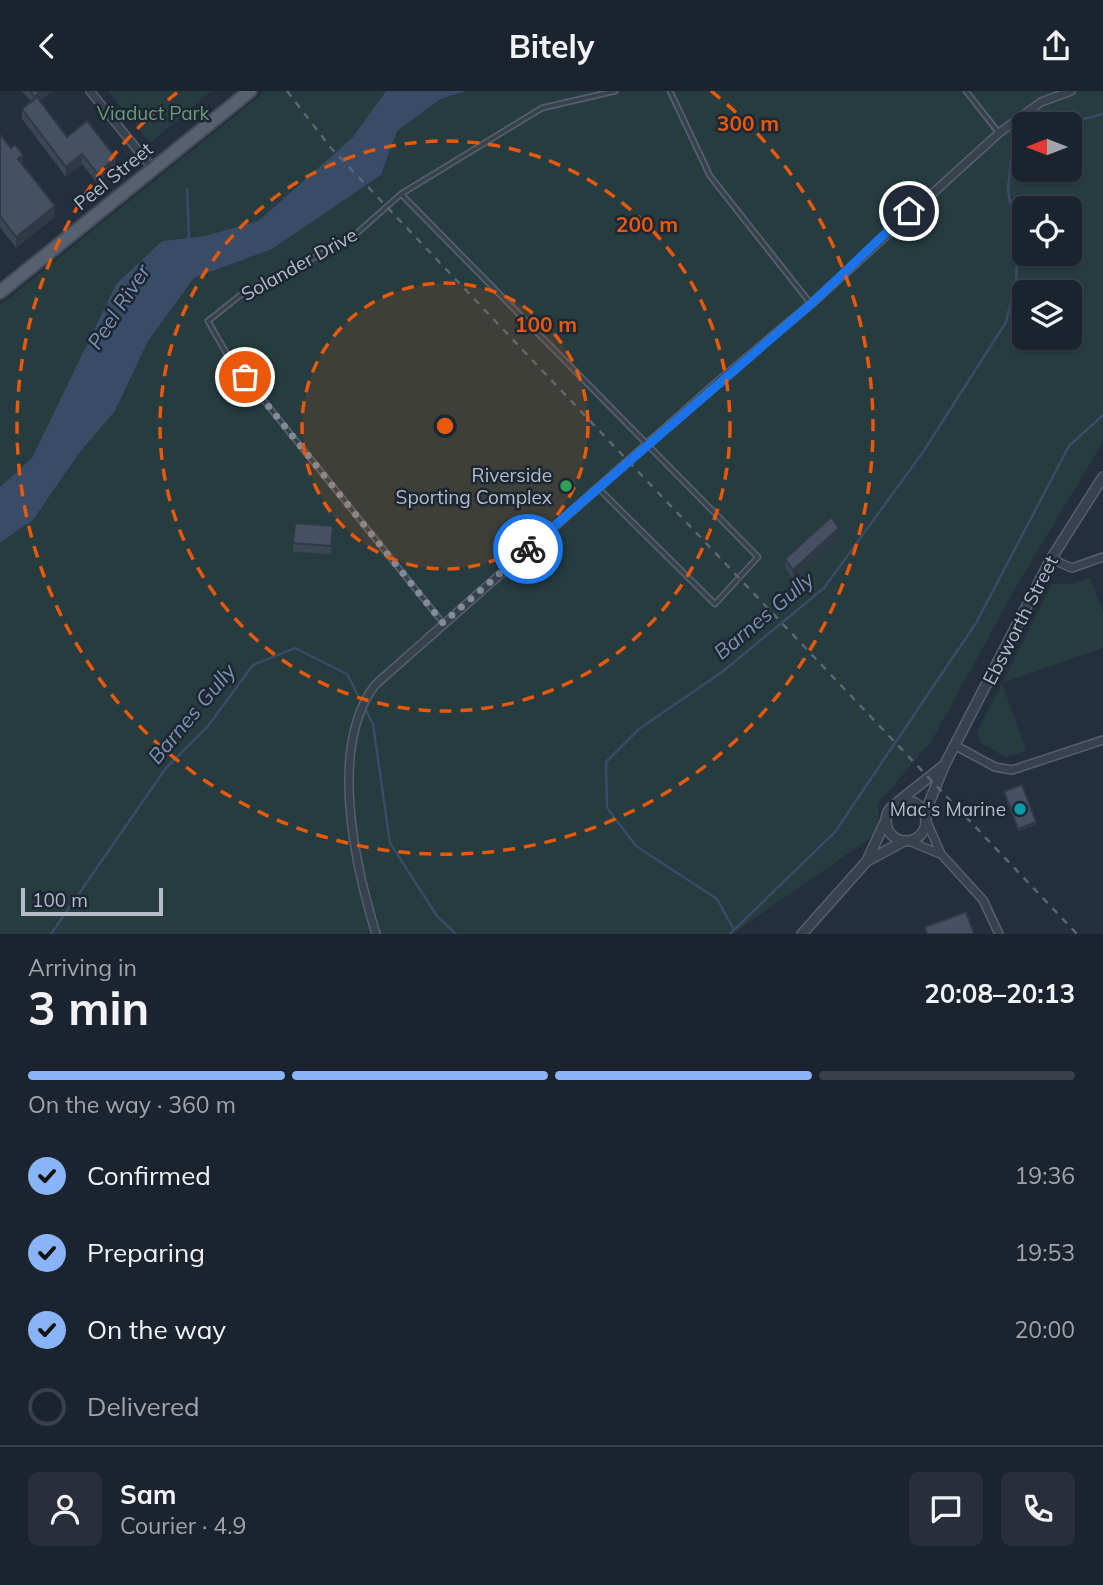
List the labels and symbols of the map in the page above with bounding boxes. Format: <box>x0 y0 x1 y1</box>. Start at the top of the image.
park label: Viaduct Park <box>97 101 209 125</box>
text: 300 m <box>717 110 779 136</box>
north arrow <box>1012 112 1082 182</box>
street label: Peel Street <box>69 137 158 215</box>
pin <box>879 181 939 241</box>
text: 200 m <box>616 211 678 237</box>
street label: Solander Drive <box>237 222 361 306</box>
water label: Peel River <box>81 258 156 354</box>
text: 100 m <box>515 311 577 337</box>
pin <box>215 347 275 407</box>
centre of rings <box>433 414 457 438</box>
place label: Riverside Sporting Complex <box>396 463 552 509</box>
marker: Riverside Sporting Complex <box>558 478 574 494</box>
courier <box>493 514 563 584</box>
street label: Ebsworth Street <box>977 551 1063 689</box>
water label: Barnes Gully <box>708 565 819 665</box>
water label: Barnes Gully <box>142 657 241 769</box>
place label: Mac's Marine <box>890 797 1006 821</box>
marker: Mac's Marine <box>1012 801 1028 817</box>
scale bar <box>21 885 163 917</box>

